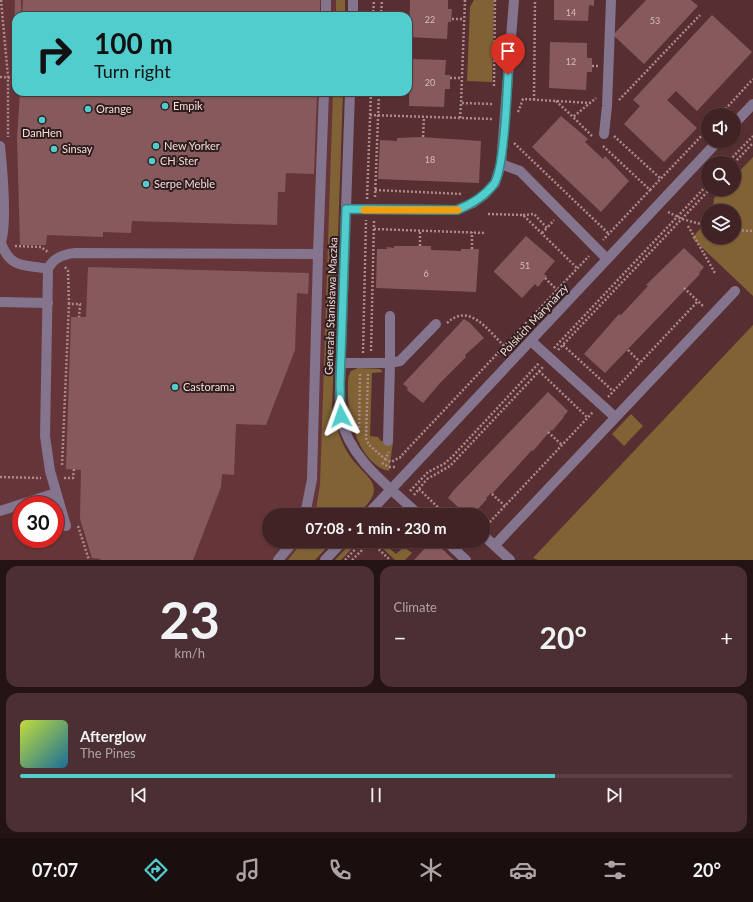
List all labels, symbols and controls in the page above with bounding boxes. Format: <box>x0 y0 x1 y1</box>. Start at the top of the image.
house number: 14 <box>566 7 576 18</box>
house number: 22 <box>425 14 435 25</box>
house number: 53 <box>650 15 660 26</box>
text: 100 m <box>94 26 173 60</box>
icon: right <box>28 28 80 80</box>
pin <box>491 34 525 75</box>
icon: arrive <box>497 40 519 62</box>
house number: 12 <box>566 56 576 67</box>
text: Turn right <box>94 60 171 82</box>
house number: 20 <box>425 77 435 88</box>
place label: Empik <box>173 99 203 112</box>
marker: Empik <box>160 101 170 111</box>
place label: Orange <box>96 102 132 115</box>
marker: Orange <box>83 104 93 114</box>
map controls <box>701 108 741 244</box>
button: sound <box>701 108 741 148</box>
marker: DanHen <box>37 115 47 125</box>
place label: DanHen <box>22 126 62 139</box>
place label: New Yorker <box>164 139 220 152</box>
marker: New Yorker <box>151 141 161 151</box>
place label: Sinsay <box>62 142 93 155</box>
marker: Sinsay <box>49 144 59 154</box>
place label: CH Ster <box>160 154 198 167</box>
house number: 18 <box>425 154 435 165</box>
marker: CH Ster <box>147 156 157 166</box>
button: search <box>701 156 741 196</box>
place label: Serpe Meble <box>154 177 215 190</box>
marker: Serpe Meble <box>141 179 151 189</box>
button: layers <box>701 204 741 244</box>
street label: Generała Stanisława Maczka <box>322 237 339 375</box>
house number: 51 <box>520 260 530 271</box>
house number: 6 <box>423 268 429 279</box>
street label: Polskich Marynarzy <box>497 281 571 358</box>
place label: Castorama <box>183 380 235 393</box>
marker: Castorama <box>170 382 180 392</box>
position arrow <box>320 395 362 437</box>
speed limit sign: 30 <box>12 496 64 548</box>
text: 07:08 · 1 min · 230 m <box>306 519 446 537</box>
text: 23 <box>160 588 220 650</box>
text: Climate <box>394 599 437 615</box>
text: 20° <box>540 619 587 655</box>
text: − <box>394 624 406 651</box>
text: + <box>720 624 733 651</box>
text: km/h <box>175 645 205 661</box>
text: Afterglow <box>80 727 146 745</box>
text: The Pines <box>80 745 136 761</box>
icon: previous <box>128 784 150 806</box>
icon: pause <box>365 784 387 806</box>
icon: next <box>603 784 625 806</box>
icon: directions <box>142 856 170 884</box>
icon: music <box>234 856 262 884</box>
icon: phone <box>326 856 354 884</box>
icon: climate <box>417 856 445 884</box>
icon: car <box>509 856 537 884</box>
icon: filters <box>601 856 629 884</box>
text: 07:07 <box>32 859 78 881</box>
text: 20° <box>693 859 721 881</box>

